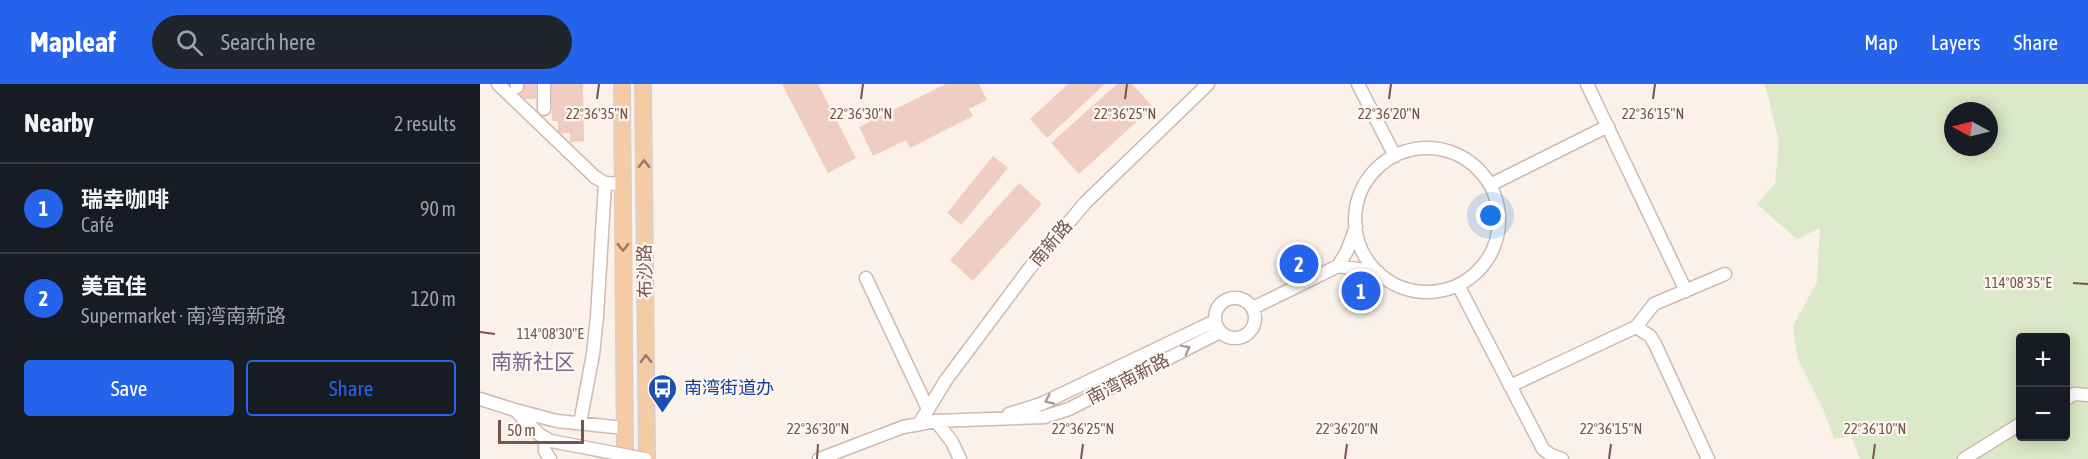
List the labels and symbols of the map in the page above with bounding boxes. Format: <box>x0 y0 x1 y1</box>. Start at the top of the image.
north arrow <box>1944 102 1998 156</box>
text: 22°36'35"N <box>566 105 628 122</box>
text: 22°36'30"N <box>830 105 892 122</box>
text: 22°36'25"N <box>1094 105 1156 122</box>
text: 22°36'20"N <box>1358 105 1420 122</box>
text: 22°36'15"N <box>1622 105 1684 122</box>
one-way arrow <box>637 159 650 168</box>
your location <box>1476 201 1505 230</box>
street label: 南新路 <box>1025 215 1076 270</box>
pin: 2 <box>1280 242 1318 286</box>
one-way arrow <box>617 243 629 252</box>
street label: 布沙路 <box>634 244 655 298</box>
pin: 1 <box>1342 268 1380 314</box>
text: 114°08'35"E <box>1984 274 2052 291</box>
text: 114°08'30"E <box>516 325 584 342</box>
one-way arrow <box>1180 345 1191 357</box>
district label: 南新社区 <box>491 349 575 373</box>
street label: 南湾南新路 <box>1083 349 1173 408</box>
one-way arrow <box>639 354 652 363</box>
bus stop icon: 南湾街道办 <box>647 372 679 414</box>
place label: 南湾街道办 <box>684 377 774 398</box>
one-way arrow <box>1044 393 1055 405</box>
scale bar <box>498 417 584 444</box>
text: 22°36'30"N <box>787 420 849 437</box>
text: 22°36'25"N <box>1052 420 1114 437</box>
text: 22°36'20"N <box>1316 420 1378 437</box>
text: 22°36'15"N <box>1580 420 1642 437</box>
text: 22°36'10"N <box>1844 420 1906 437</box>

